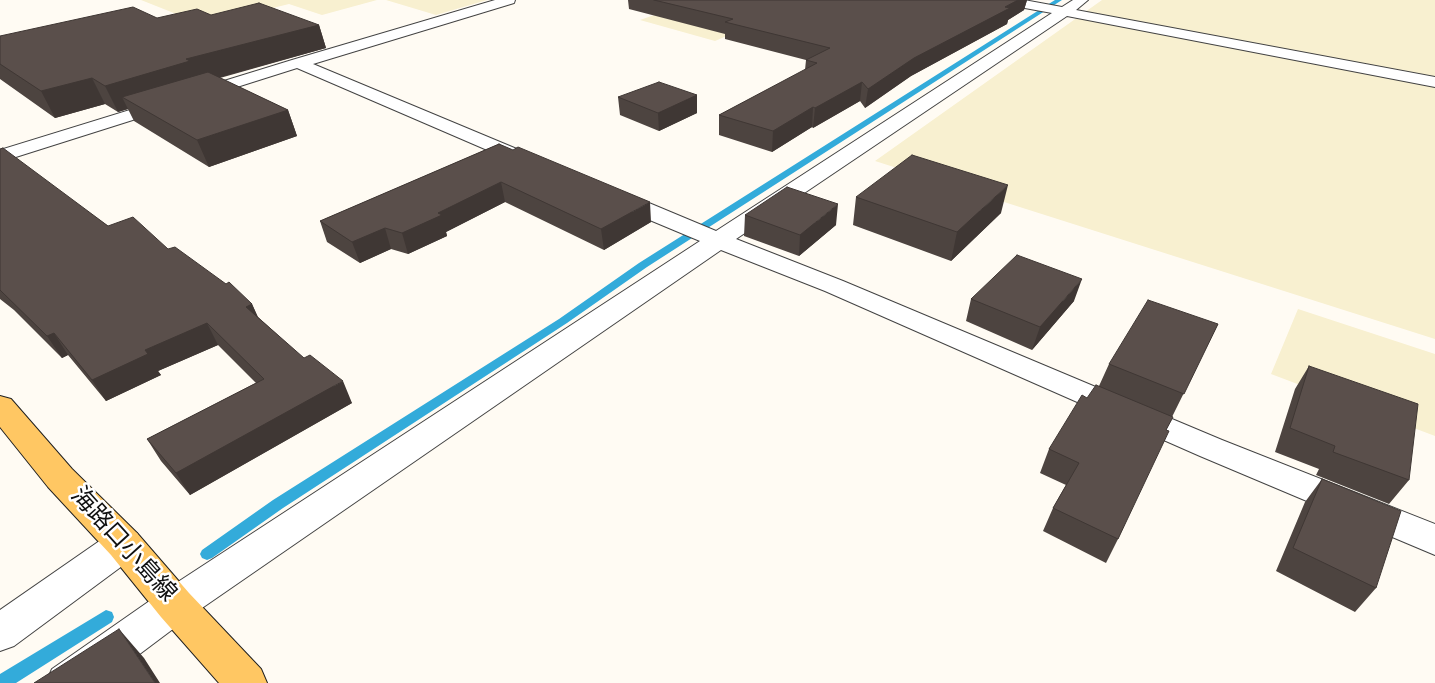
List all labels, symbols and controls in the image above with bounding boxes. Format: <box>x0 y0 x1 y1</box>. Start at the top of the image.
street label: 海路口小島線 <box>63 483 181 609</box>

